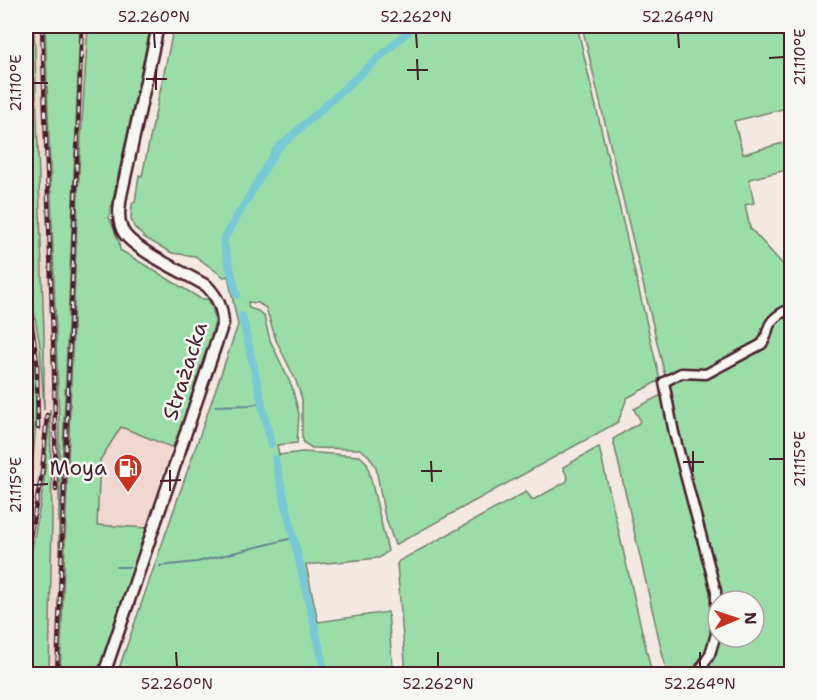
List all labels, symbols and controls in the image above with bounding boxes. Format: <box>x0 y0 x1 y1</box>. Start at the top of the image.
text: 52.260°N <box>118 7 190 27</box>
text: 52.262°N <box>380 7 452 27</box>
text: 52.264°N <box>642 7 714 27</box>
text: 21.110°E <box>790 28 810 86</box>
text: 21.110°E <box>6 54 26 112</box>
street label: Strażacka <box>156 318 214 424</box>
text: 21.115°E <box>790 431 810 487</box>
fuel station icon: Moya <box>112 452 144 494</box>
place label: Moya <box>49 454 107 482</box>
text: 21.115°E <box>6 457 26 513</box>
north arrow <box>706 589 766 649</box>
text: N <box>740 612 761 625</box>
text: 52.260°N <box>141 674 213 694</box>
text: 52.262°N <box>402 674 474 694</box>
text: 52.264°N <box>664 674 736 694</box>

